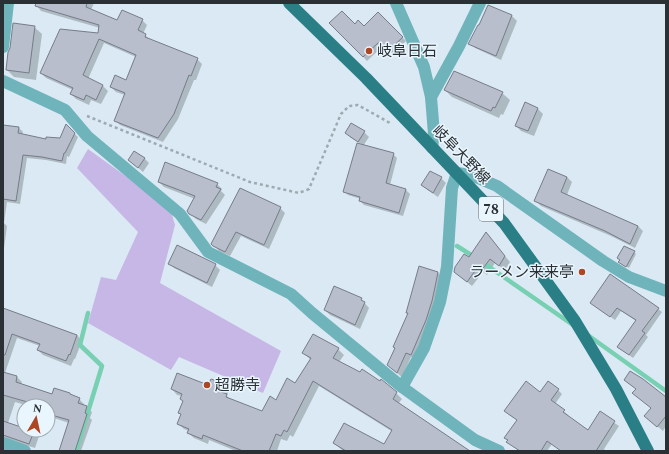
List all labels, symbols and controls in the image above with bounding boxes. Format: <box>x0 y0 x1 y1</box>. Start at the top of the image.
place label: 岐阜日石 <box>377 40 437 63</box>
marker: 岐阜日石 <box>364 46 374 56</box>
street label: 岐阜大野線 <box>427 120 495 190</box>
road number: 78 <box>479 197 503 221</box>
place label: ラーメン来来亭 <box>470 261 574 284</box>
marker: ラーメン来来亭 <box>577 267 587 277</box>
place label: 超勝寺 <box>215 374 260 397</box>
marker: 超勝寺 <box>202 380 212 390</box>
north arrow <box>16 398 56 438</box>
text: N <box>32 400 43 418</box>

